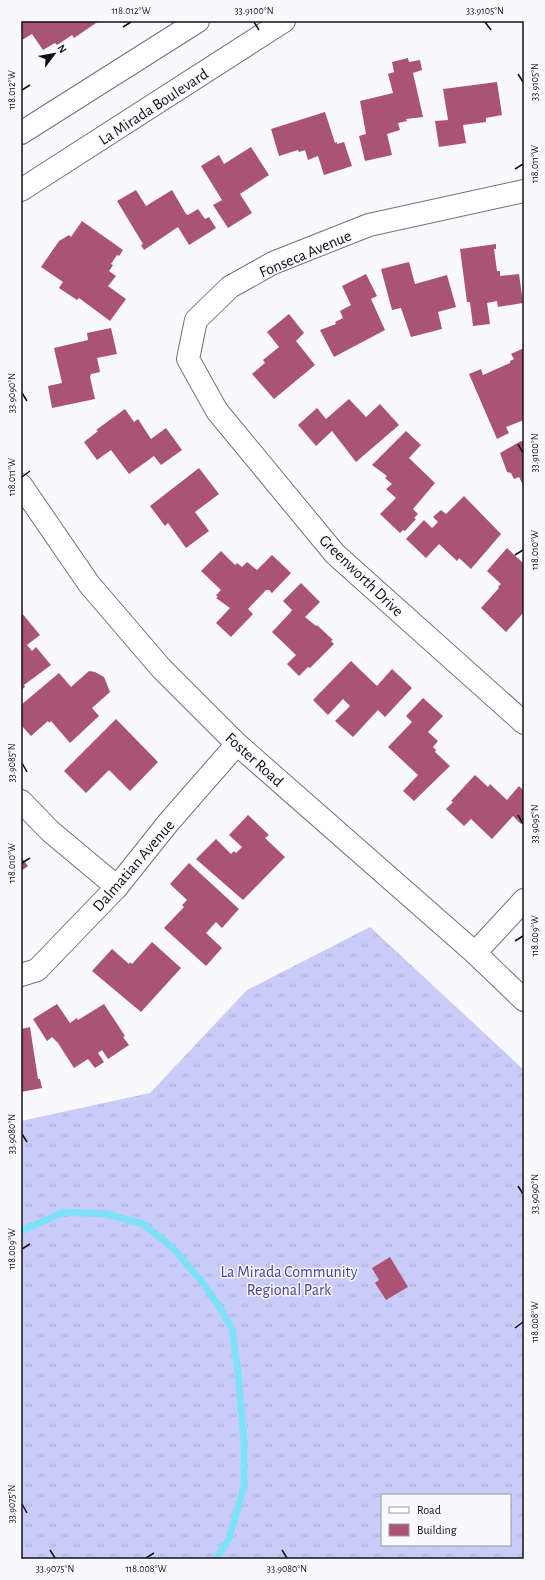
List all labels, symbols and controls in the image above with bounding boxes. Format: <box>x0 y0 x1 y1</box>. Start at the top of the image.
text: 118.012°W <box>111 6 151 16</box>
text: 33.9100°N <box>235 6 274 16</box>
text: 33.9105°N <box>466 6 504 16</box>
north arrow <box>34 34 74 74</box>
text: N <box>55 43 69 55</box>
text: 33.9105°N <box>530 63 540 101</box>
street label: La Mirada Boulevard <box>96 66 211 148</box>
text: 118.012°W <box>7 70 17 110</box>
text: 118.011°W <box>530 145 540 183</box>
street label: Fonseca Avenue <box>257 227 354 280</box>
text: 33.9090°N <box>7 373 17 413</box>
text: 33.9100°N <box>530 434 540 473</box>
text: 118.011°W <box>7 458 17 496</box>
text: 118.010°W <box>530 530 540 570</box>
street label: Greenworth Drive <box>316 532 406 620</box>
street label: Foster Road <box>222 730 286 790</box>
text: 33.9085°N <box>7 743 17 783</box>
text: 33.9095°N <box>530 804 540 844</box>
street label: Dalmatian Avenue <box>90 817 178 915</box>
text: 118.010°W <box>7 843 17 883</box>
text: 118.009°W <box>530 915 540 957</box>
text: 33.9080°N <box>7 1114 17 1154</box>
text: 33.9090°N <box>530 1174 540 1214</box>
text: 118.009°W <box>7 1228 17 1270</box>
park label: La Mirada Community Regional Park <box>220 1264 358 1298</box>
text: 118.008°W <box>530 1301 540 1343</box>
text: 33.9075°N <box>7 1485 17 1523</box>
legend <box>381 1494 511 1546</box>
text: Road <box>417 1504 441 1516</box>
text: Building <box>417 1524 457 1536</box>
text: 33.9075°N <box>36 1564 74 1574</box>
text: 118.008°W <box>125 1564 167 1574</box>
text: 33.9080°N <box>267 1564 307 1574</box>

